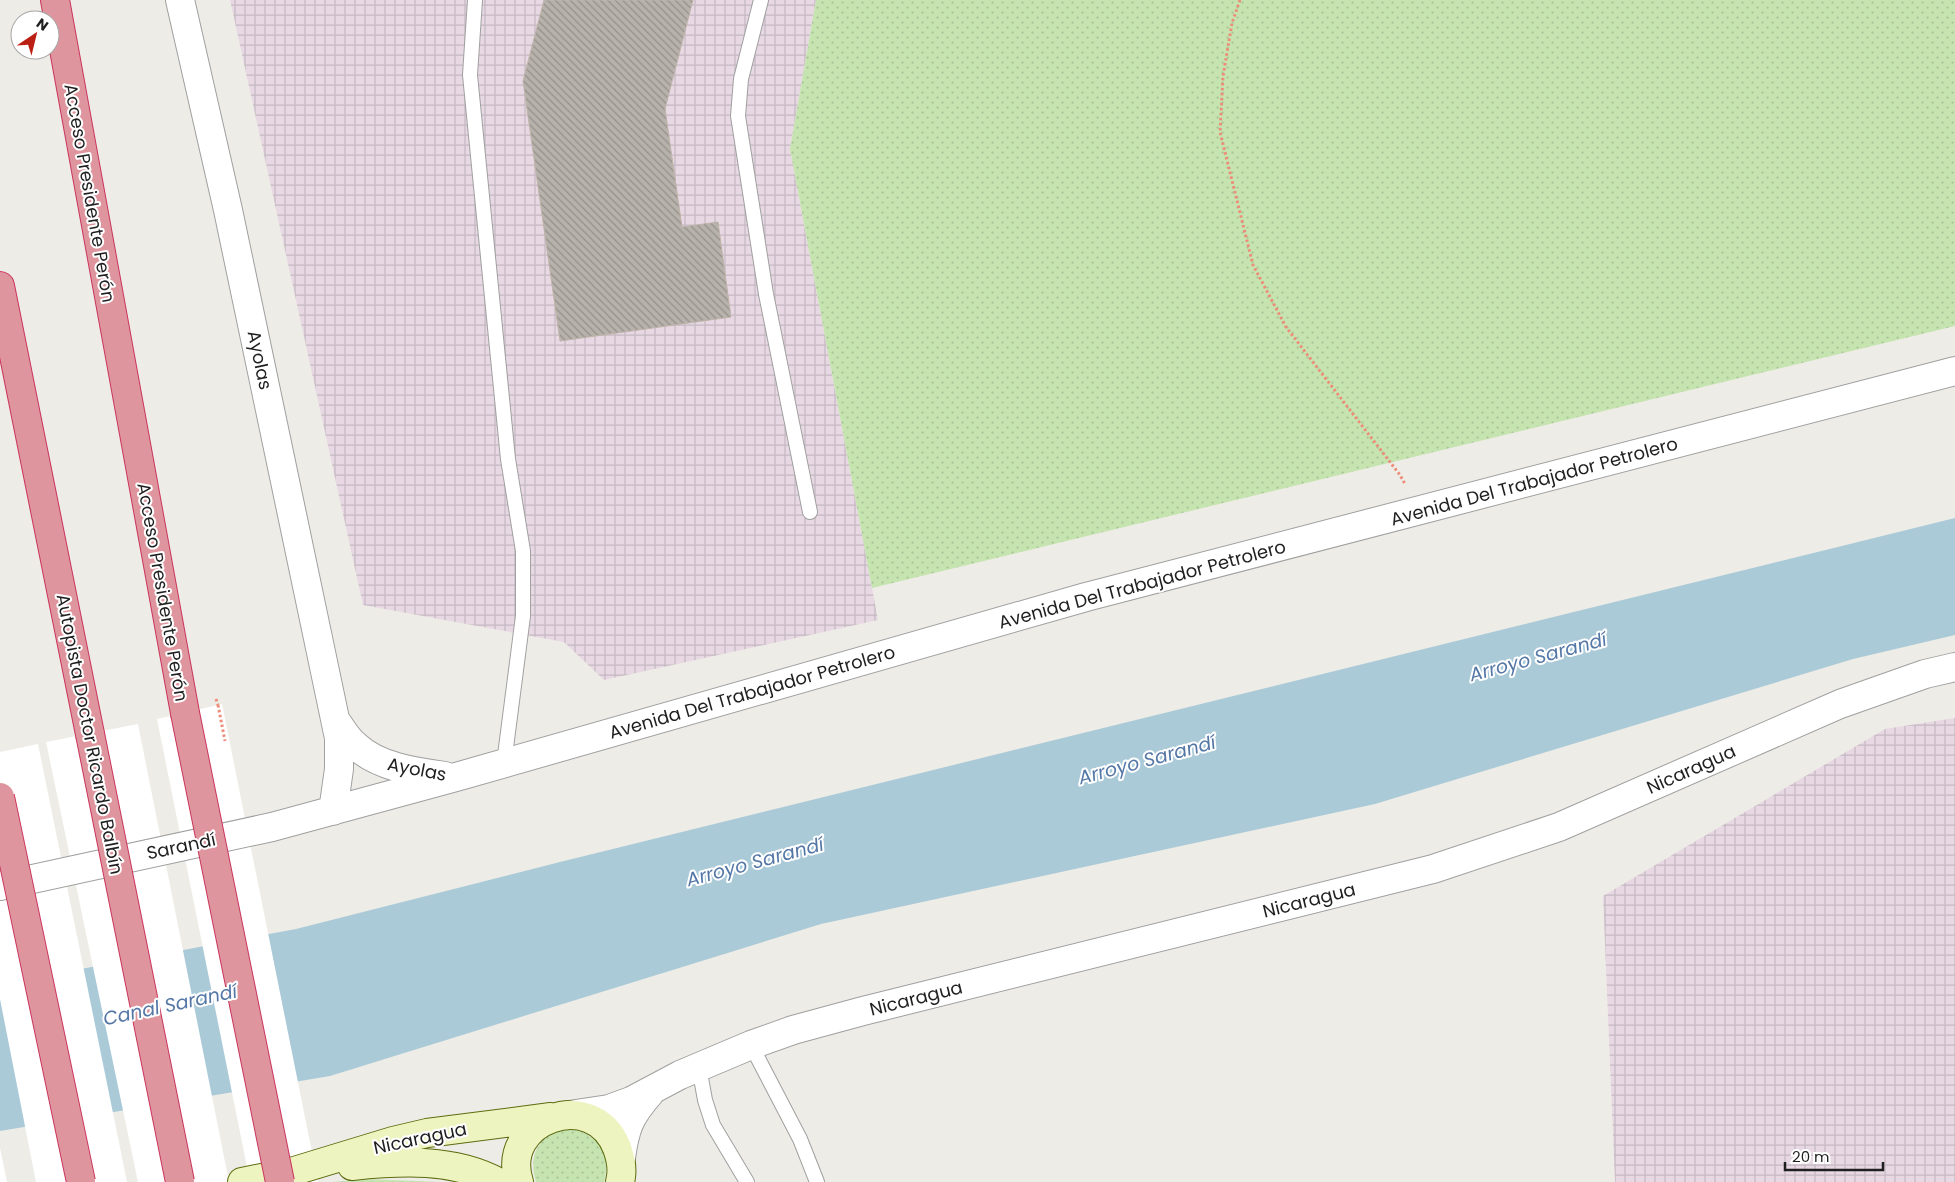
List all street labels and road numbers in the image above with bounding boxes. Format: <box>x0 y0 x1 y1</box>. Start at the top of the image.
street label: Acceso Presidente Perón <box>58 82 122 304</box>
street label: Ayolas <box>242 328 278 392</box>
street label: Avenida Del Trabajador Petrolero <box>1388 431 1680 531</box>
street label: Acceso Presidente Perón <box>131 481 195 703</box>
street label: Avenida Del Trabajador Petrolero <box>996 534 1288 634</box>
street label: Autopista Doctor Ricardo Balbín <box>50 592 130 876</box>
street label: Avenida Del Trabajador Petrolero <box>606 639 898 745</box>
street label: Nicaragua <box>1643 738 1739 800</box>
street label: Ayolas <box>385 751 449 787</box>
street label: Sarandí <box>144 827 218 865</box>
street label: Nicaragua <box>1260 876 1358 924</box>
street label: Nicaragua <box>867 974 965 1022</box>
street label: Nicaragua <box>371 1116 469 1160</box>

